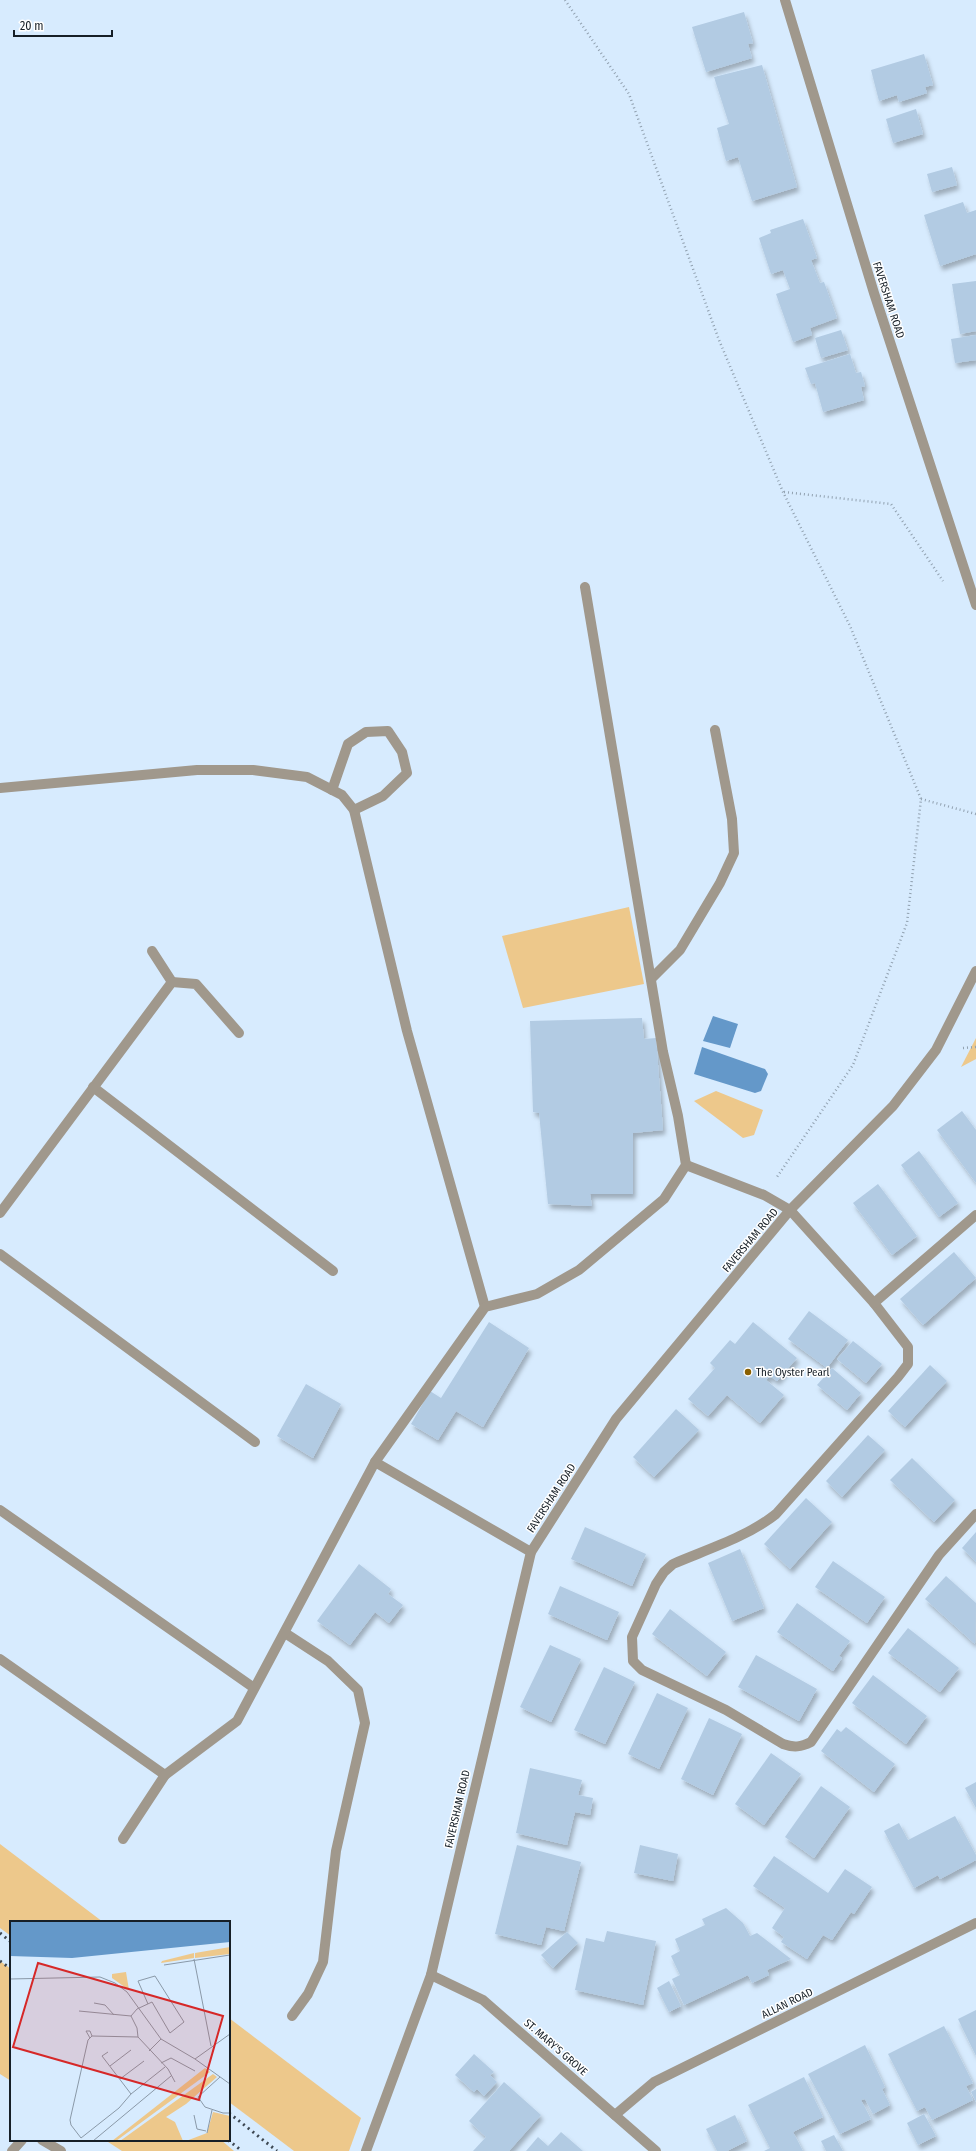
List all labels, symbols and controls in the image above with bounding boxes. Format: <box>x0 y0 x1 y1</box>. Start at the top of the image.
scale bar <box>14 12 112 38</box>
text: 20 m <box>20 19 44 33</box>
street label: FAVERSHAM ROAD <box>870 260 907 340</box>
street label: FAVERSHAM ROAD <box>720 1206 781 1275</box>
place label: The Oyster Pearl <box>756 1366 830 1379</box>
marker: The Oyster Pearl <box>743 1367 753 1377</box>
street label: FAVERSHAM ROAD <box>524 1461 579 1535</box>
street label: FAVERSHAM ROAD <box>442 1769 473 1849</box>
inset map <box>10 1921 230 2141</box>
street label: ALLAN ROAD <box>759 1985 815 2021</box>
street label: ST. MARY'S GROVE <box>521 2016 590 2078</box>

